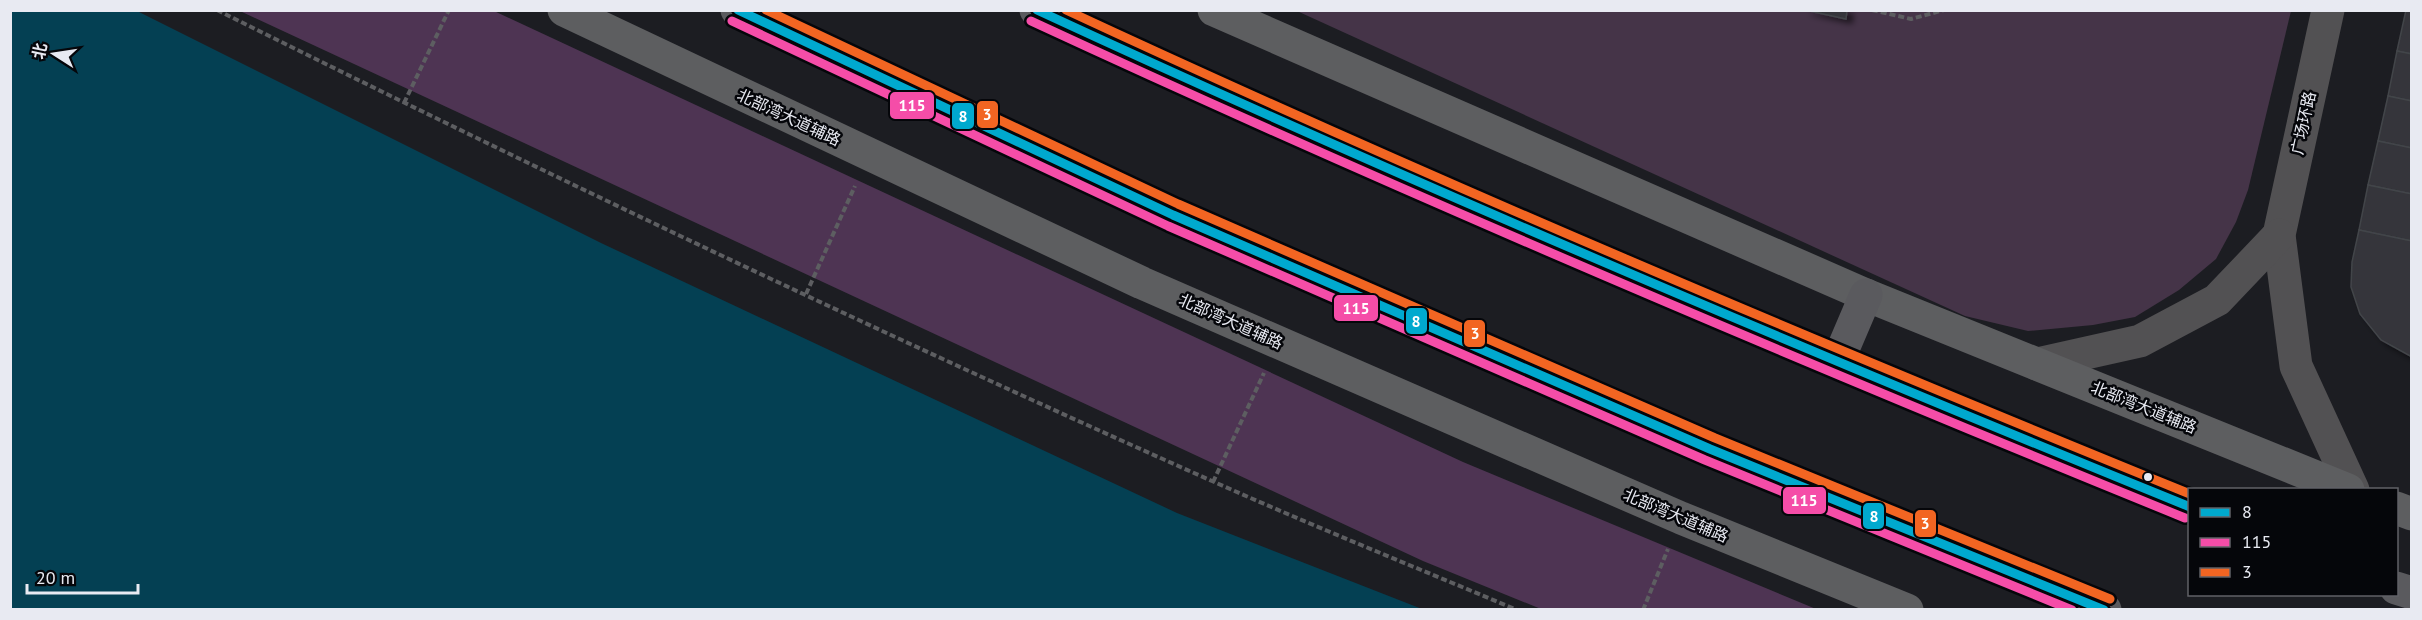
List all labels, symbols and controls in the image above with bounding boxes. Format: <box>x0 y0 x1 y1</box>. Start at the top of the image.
north arrow <box>24 24 84 84</box>
text: 北 <box>28 41 51 61</box>
street label: 北部湾大道辅路 <box>734 84 844 150</box>
street label: 广场环路 <box>2287 90 2319 156</box>
line badge: 115 <box>889 91 935 120</box>
text: 115 <box>898 95 926 115</box>
line badge: 3 <box>976 100 999 129</box>
line badge: 8 <box>951 102 975 130</box>
text: 3 <box>982 104 992 124</box>
text: 8 <box>958 106 968 126</box>
street label: 北部湾大道辅路 <box>1176 289 1286 353</box>
line badge: 115 <box>1333 294 1379 322</box>
text: 115 <box>1342 298 1370 318</box>
line badge: 8 <box>1405 307 1428 335</box>
text: 8 <box>1411 311 1421 331</box>
line badge: 3 <box>1463 319 1486 348</box>
text: 3 <box>1470 323 1480 343</box>
street label: 北部湾大道辅路 <box>2088 377 2200 437</box>
unlabelled marker <box>2142 471 2154 483</box>
street label: 北部湾大道辅路 <box>1621 484 1731 546</box>
line badge: 115 <box>1782 486 1827 515</box>
legend <box>2188 488 2398 596</box>
text: 115 <box>1790 490 1818 510</box>
text: 8 <box>2242 500 2252 523</box>
line badge: 8 <box>1862 502 1885 530</box>
text: 8 <box>1869 506 1879 526</box>
line badge: 3 <box>1914 509 1937 538</box>
text: 3 <box>1920 513 1930 533</box>
text: 115 <box>2242 530 2271 553</box>
scale bar <box>27 557 138 595</box>
text: 3 <box>2242 560 2252 583</box>
text: 20 m <box>36 566 75 589</box>

